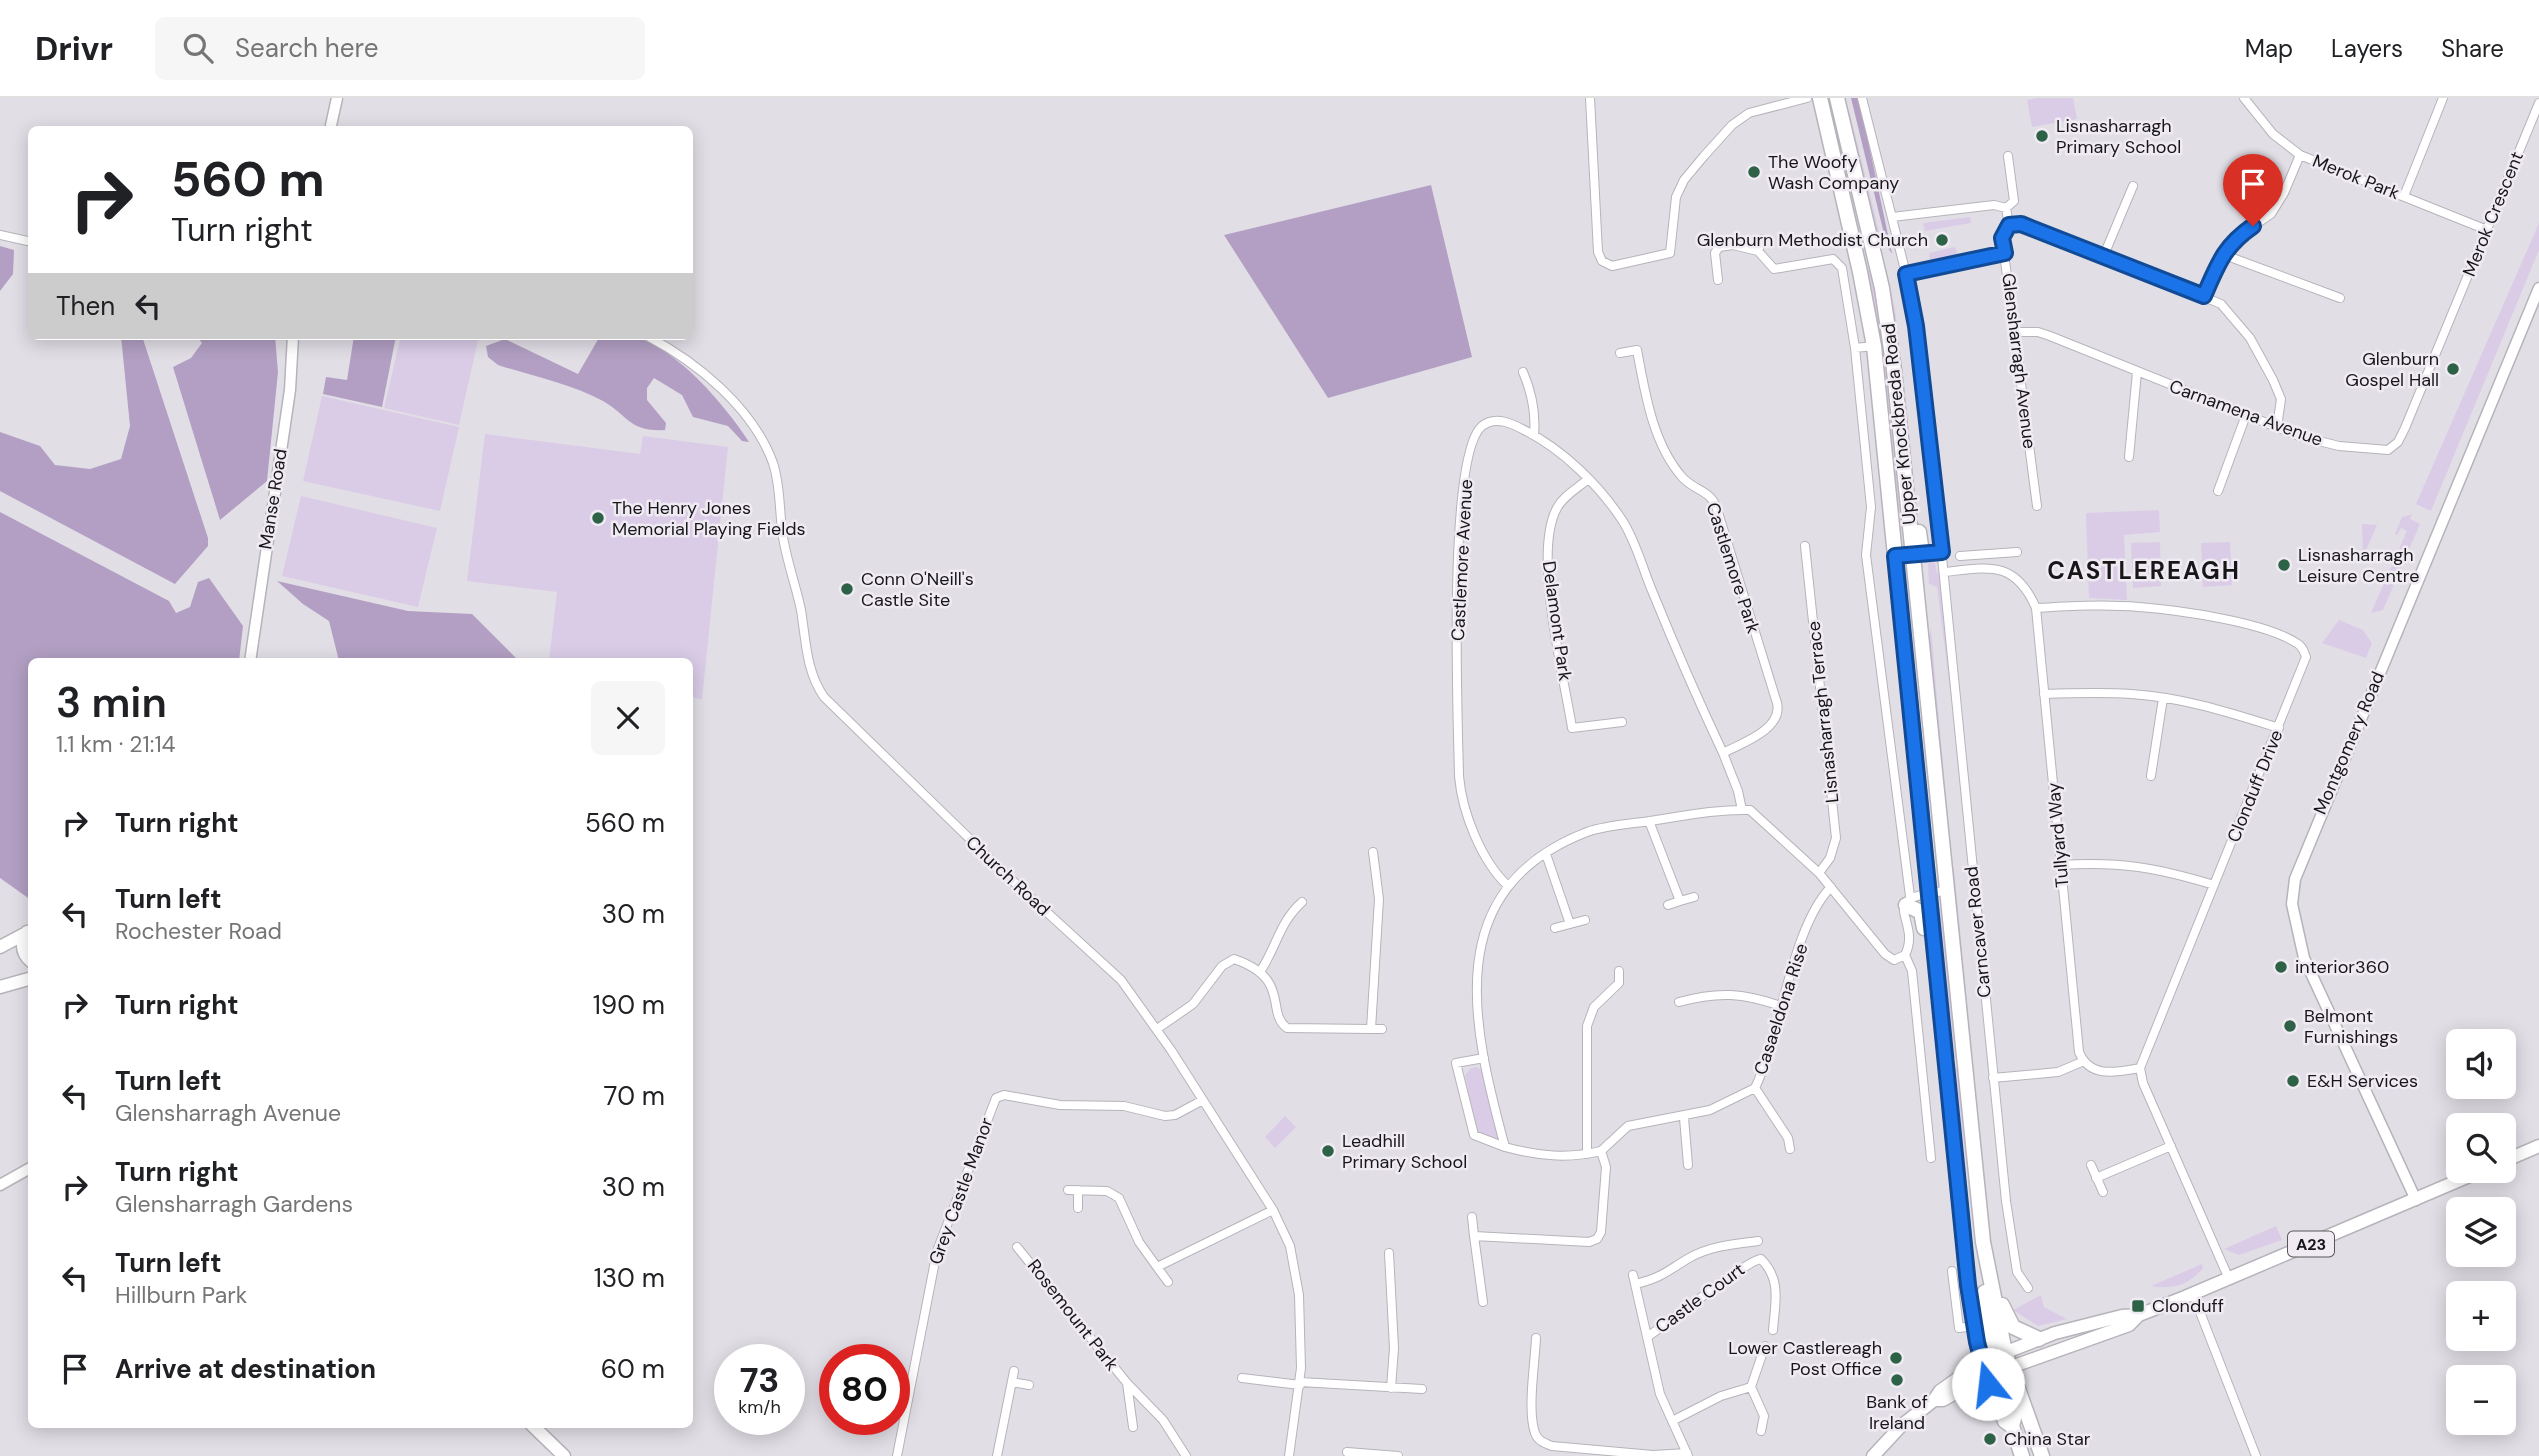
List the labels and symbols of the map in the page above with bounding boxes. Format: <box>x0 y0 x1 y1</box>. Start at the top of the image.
place label: Lisnasharragh Primary School <box>2056 114 2181 159</box>
marker: Lisnasharragh Primary School <box>2034 128 2050 144</box>
street label: Merok Crescent <box>2457 148 2529 280</box>
street label: Merok Park <box>2309 149 2403 205</box>
place label: The Woofy Wash Company <box>1768 150 1899 195</box>
pin <box>2223 154 2283 226</box>
marker: The Woofy Wash Company <box>1746 164 1762 180</box>
place label: Glenburn Methodist Church <box>1697 228 1928 252</box>
marker: Glenburn Methodist Church <box>1934 232 1950 248</box>
street label: Glensharragh Avenue <box>1996 272 2042 450</box>
street label: Upper Knockbreda Road <box>1876 322 1922 526</box>
place label: Glenburn Gospel Hall <box>2345 347 2439 392</box>
marker: Glenburn Gospel Hall <box>2445 361 2461 377</box>
street label: Carnamena Avenue <box>2166 374 2326 452</box>
street label: Manse Road <box>253 447 293 551</box>
street label: Castlemore Avenue <box>1446 479 1478 641</box>
place label: The Henry Jones Memorial Playing Fields <box>612 496 806 541</box>
street label: Castlemore Park <box>1701 500 1765 636</box>
marker: The Henry Jones Memorial Playing Fields <box>590 510 606 526</box>
place label: Lisnasharragh Leisure Centre <box>2298 543 2419 588</box>
district label: CASTLEREAGH <box>2047 555 2241 586</box>
marker: Lisnasharragh Leisure Centre <box>2276 557 2292 573</box>
street label: Delamont Park <box>1537 559 1577 683</box>
place label: Conn O'Neill's Castle Site <box>861 567 974 612</box>
marker: Conn O'Neill's Castle Site <box>839 581 855 597</box>
street label: Lisnasharragh Terrace <box>1802 620 1844 804</box>
street label: Montgomery Road <box>2308 668 2390 818</box>
street label: Clonduff Drive <box>2222 726 2288 846</box>
street label: Tullyard Way <box>2041 782 2075 888</box>
street label: Church Road <box>961 831 1055 921</box>
street label: Carncaver Road <box>1959 865 1997 999</box>
street label: Casaeldona Rise <box>1748 940 1814 1078</box>
place label: interior360 <box>2295 955 2389 979</box>
marker: interior360 <box>2273 959 2289 975</box>
place label: Belmont Furnishings <box>2304 1004 2398 1049</box>
marker: Belmont Furnishings <box>2282 1018 2298 1034</box>
place label: E&H Services <box>2307 1069 2418 1093</box>
marker: E&H Services <box>2285 1073 2301 1089</box>
street label: Grey Castle Manor <box>923 1114 999 1268</box>
place label: Leadhill Primary School <box>1342 1129 1467 1174</box>
marker: Leadhill Primary School <box>1320 1143 1336 1159</box>
road number: A23 <box>2288 1232 2334 1256</box>
street label: Rosemount Park <box>1022 1254 1124 1376</box>
street label: Castle Court <box>1650 1257 1750 1339</box>
place label: Clonduff <box>2152 1294 2224 1318</box>
marker: Clonduff <box>2130 1298 2146 1314</box>
place label: Lower Castlereagh Post Office <box>1728 1336 1882 1381</box>
speed limit sign: 80 <box>819 1344 910 1435</box>
position arrow <box>1951 1347 2025 1421</box>
marker: Lower Castlereagh Post Office <box>1888 1350 1904 1366</box>
marker: Bank of Ireland <box>1889 1372 1905 1388</box>
place label: Bank of Ireland <box>1866 1390 1928 1435</box>
place label: China Star <box>2004 1427 2091 1451</box>
marker: China Star <box>1982 1431 1998 1447</box>

